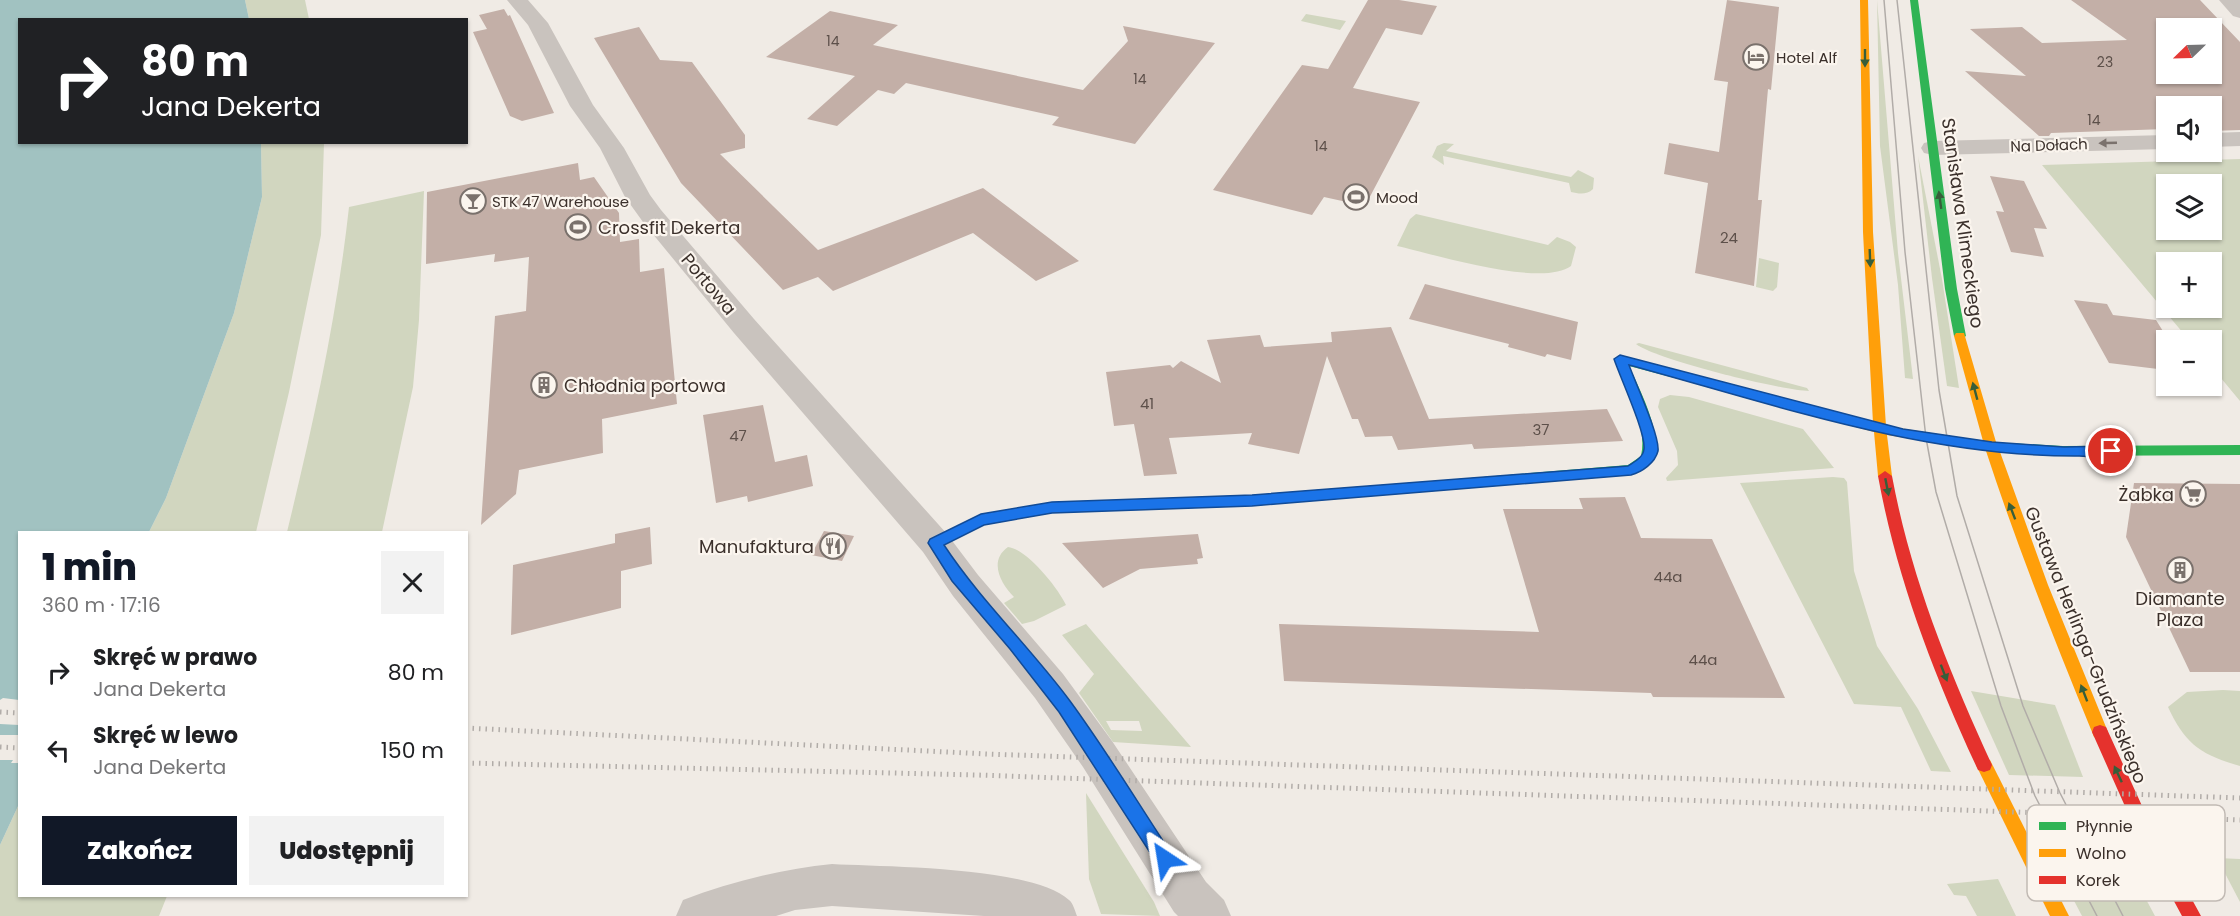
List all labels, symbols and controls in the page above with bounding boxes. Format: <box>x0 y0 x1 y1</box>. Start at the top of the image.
north arrow <box>2156 18 2222 84</box>
map controls <box>2156 18 2222 396</box>
house number: 14 <box>826 31 840 51</box>
text: 80 m <box>141 32 249 91</box>
icon: right <box>42 42 120 120</box>
hotel icon: Hotel Alf <box>1741 42 1771 72</box>
place label: Hotel Alf <box>1776 47 1837 68</box>
one-way arrow <box>1860 49 1870 68</box>
house number: 23 <box>2097 52 2113 72</box>
house number: 14 <box>1133 69 1147 89</box>
text: Jana Dekerta <box>141 88 321 125</box>
button: sound <box>2156 96 2222 162</box>
house number: 14 <box>2087 110 2101 130</box>
street label: Stanisława Klimeckiego <box>1936 116 1990 330</box>
street label: Na Dołach <box>2010 133 2088 157</box>
house number: 14 <box>1314 136 1328 156</box>
one-way arrow <box>2098 139 2117 148</box>
button: layers <box>2156 174 2222 240</box>
sports icon: Mood <box>1341 182 1371 212</box>
bar icon: STK 47 Warehouse <box>458 186 488 216</box>
place label: Mood <box>1376 187 1418 208</box>
one-way arrow <box>1935 190 1944 209</box>
place label: STK 47 Warehouse <box>492 191 629 212</box>
sports icon: Crossfit Dekerta <box>563 212 593 242</box>
place label: Crossfit Dekerta <box>598 215 740 240</box>
house number: 24 <box>1720 227 1738 248</box>
street label: Portowa <box>676 248 742 320</box>
one-way arrow <box>1865 248 1874 267</box>
button: + <box>2156 252 2222 318</box>
button: − <box>2156 330 2222 396</box>
building icon: Chłodnia portowa <box>529 370 559 400</box>
place label: Chłodnia portowa <box>564 373 726 398</box>
one-way arrow <box>1969 382 1979 400</box>
house number: 41 <box>1140 393 1154 414</box>
house number: 37 <box>1532 419 1550 440</box>
house number: 47 <box>729 425 747 446</box>
pin <box>2085 425 2136 476</box>
icon: arrive <box>2094 434 2127 467</box>
one-way arrow <box>1883 478 1892 497</box>
supermarket icon: Żabka <box>2178 479 2208 509</box>
place label: Żabka <box>2118 482 2174 507</box>
one-way arrow <box>2007 502 2017 520</box>
street label: Gustawa Herlinga-Grudzińskiego <box>2019 503 2153 787</box>
restaurant icon: Manufaktura <box>818 531 848 561</box>
place label: Manufaktura <box>699 534 814 559</box>
text: 1 min <box>42 542 137 593</box>
button: close <box>381 551 444 614</box>
building icon: Diamante Plaza <box>2165 555 2195 585</box>
house number: 44a <box>1653 566 1683 587</box>
place label: Diamante Plaza <box>2135 586 2225 632</box>
text: 360 m · 17:16 <box>42 591 161 619</box>
text: Skręć w prawo <box>93 642 257 673</box>
house number: 44a <box>1688 649 1718 670</box>
icon: right <box>42 656 75 689</box>
text: 80 m <box>388 657 444 688</box>
one-way arrow <box>1939 665 1949 683</box>
text: Jana Dekerta <box>93 675 226 703</box>
one-way arrow <box>2079 683 2089 701</box>
text: Skręć w lewo <box>93 720 238 751</box>
icon: left <box>42 734 75 767</box>
text: 150 m <box>381 735 444 766</box>
text: Jana Dekerta <box>93 753 226 781</box>
one-way arrow <box>2112 765 2122 783</box>
legend <box>2027 805 2225 901</box>
text: Płynnie <box>2076 815 2133 838</box>
button: Zakończ <box>42 816 237 885</box>
button: Udostępnij <box>249 816 444 885</box>
position arrow <box>1133 827 1197 891</box>
text: Wolno <box>2076 842 2126 865</box>
text: Korek <box>2076 869 2121 892</box>

